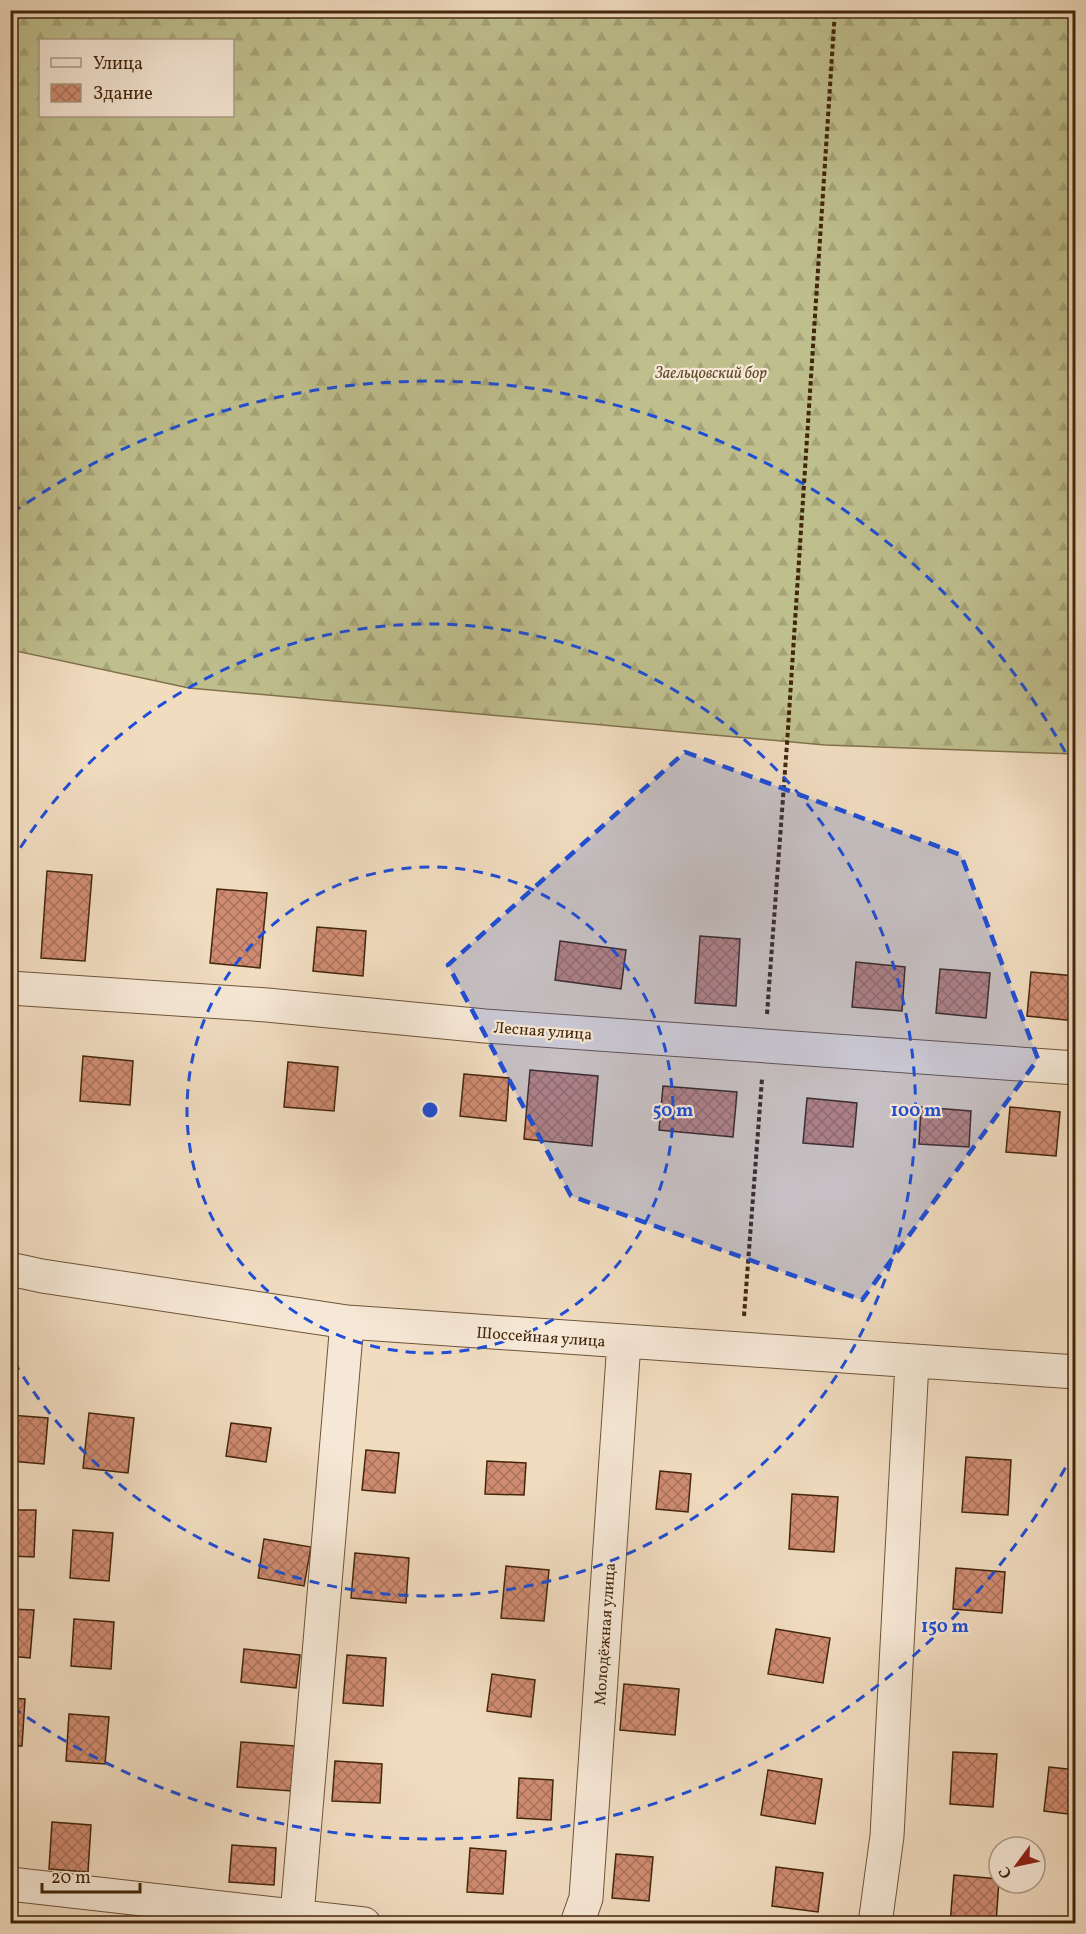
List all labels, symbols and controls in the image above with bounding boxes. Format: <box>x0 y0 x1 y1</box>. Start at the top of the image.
legend <box>39 39 234 117</box>
text: Улица <box>93 52 143 77</box>
text: Здание <box>93 82 153 107</box>
park label: Заельцовский бор <box>654 363 767 385</box>
street label: Лесная улица <box>493 1018 593 1046</box>
text: 50 m <box>653 1099 693 1124</box>
text: 100 m <box>891 1099 941 1124</box>
centre of rings <box>420 1100 440 1120</box>
street label: Шоссейная улица <box>475 1323 606 1353</box>
street label: Молодёжная улица <box>590 1562 622 1706</box>
text: 150 m <box>921 1615 969 1640</box>
north arrow <box>987 1835 1047 1895</box>
scale bar <box>42 1856 140 1894</box>
text: С <box>994 1862 1018 1882</box>
text: 20 m <box>51 1866 91 1891</box>

